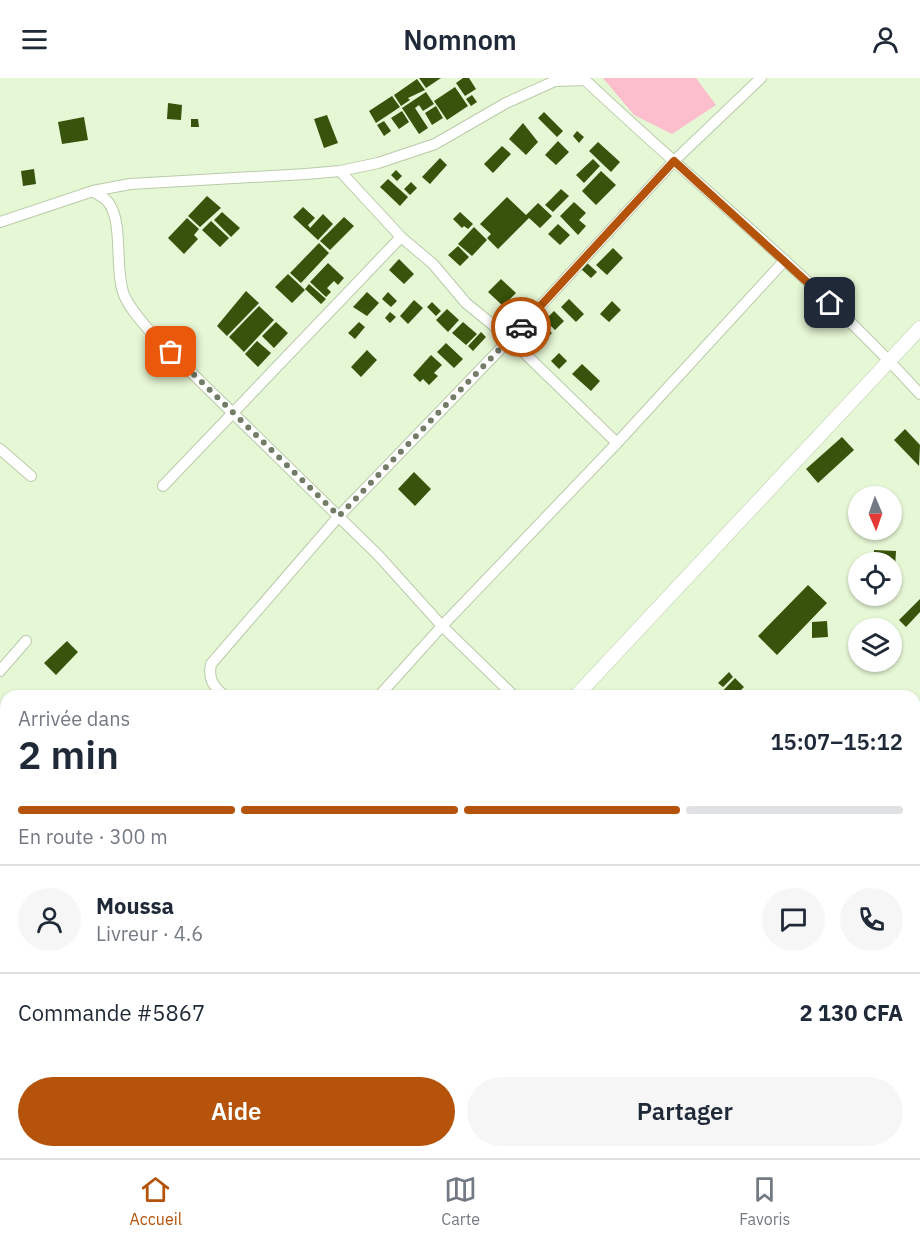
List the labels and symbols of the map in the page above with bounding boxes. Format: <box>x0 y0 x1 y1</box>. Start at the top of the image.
pin <box>804 277 855 328</box>
courier <box>491 297 551 357</box>
pin <box>145 326 196 377</box>
north arrow <box>848 486 902 540</box>

